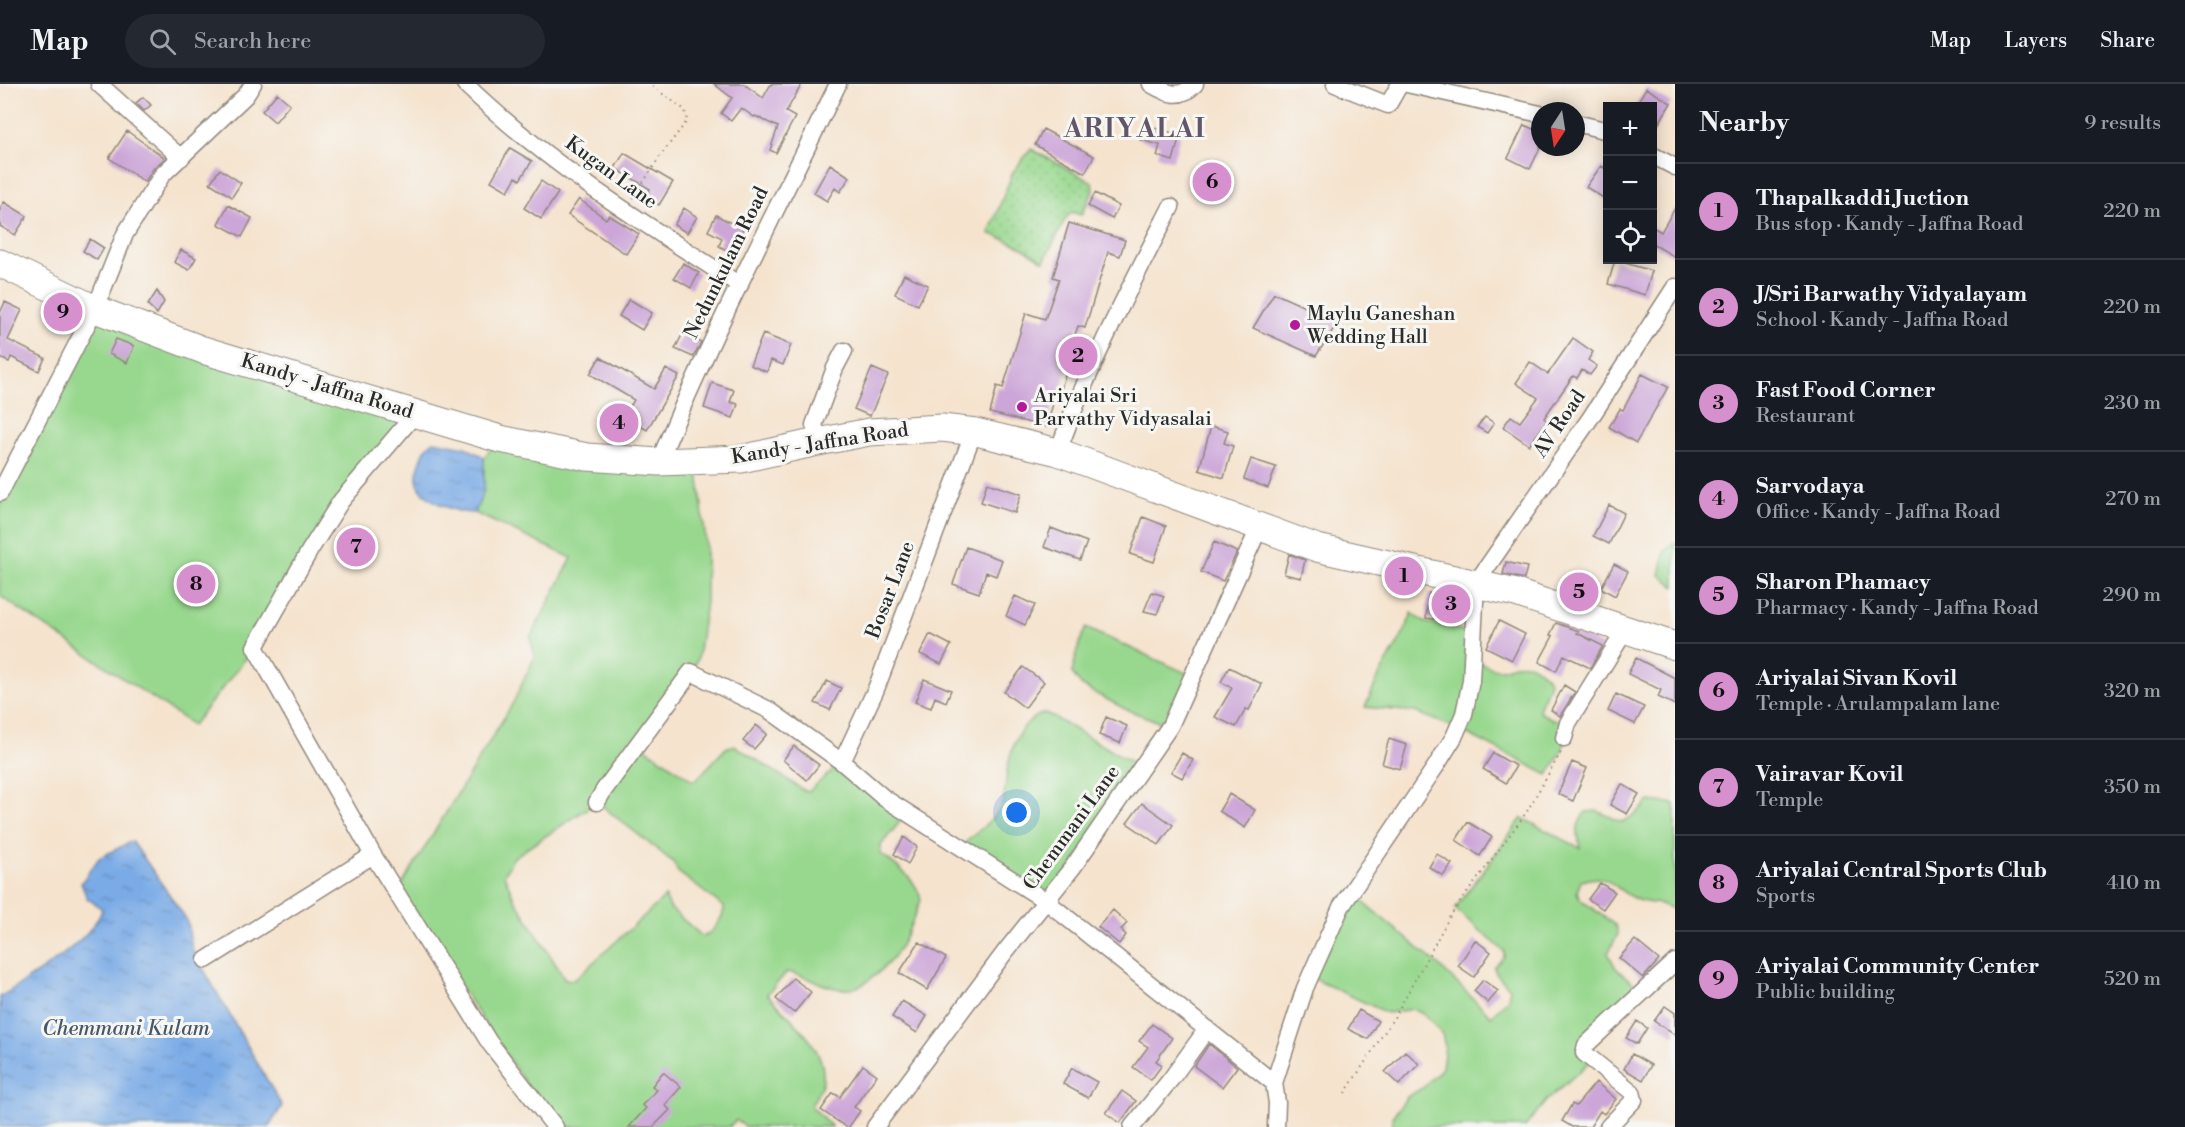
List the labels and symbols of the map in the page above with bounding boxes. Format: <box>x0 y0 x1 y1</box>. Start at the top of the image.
north arrow <box>1531 102 1585 156</box>
district label: ARIYALAI <box>1063 113 1206 145</box>
street label: Kugan Lane <box>560 131 662 215</box>
pin: 6 <box>1192 160 1232 204</box>
street label: Nedunkulam Road <box>679 182 775 343</box>
pin: 9 <box>44 290 82 334</box>
place label: Maylu Ganeshan Wedding Hall <box>1306 302 1455 350</box>
marker: Maylu Ganeshan Wedding Hall <box>1288 318 1302 332</box>
pin: 2 <box>1058 334 1098 378</box>
street label: Kandy - Jaffna Road <box>238 349 417 425</box>
place label: Ariyalai Sri Parvathy Vidyasalai <box>1033 384 1212 432</box>
street label: AV Road <box>1528 385 1592 463</box>
pin: 4 <box>600 400 638 446</box>
marker: Ariyalai Sri Parvathy Vidyasalai <box>1015 400 1029 414</box>
street label: Kandy - Jaffna Road <box>730 418 911 470</box>
pin: 7 <box>336 524 376 570</box>
street label: Bosar Lane <box>861 538 921 643</box>
pin: 1 <box>1384 554 1424 598</box>
pin: 8 <box>176 562 216 606</box>
pin: 5 <box>1560 570 1598 614</box>
pin: 3 <box>1432 582 1470 626</box>
street label: Chemmani Lane <box>1018 760 1126 896</box>
your location <box>1002 798 1031 827</box>
water label: Chemmani Kulam <box>42 1016 211 1042</box>

